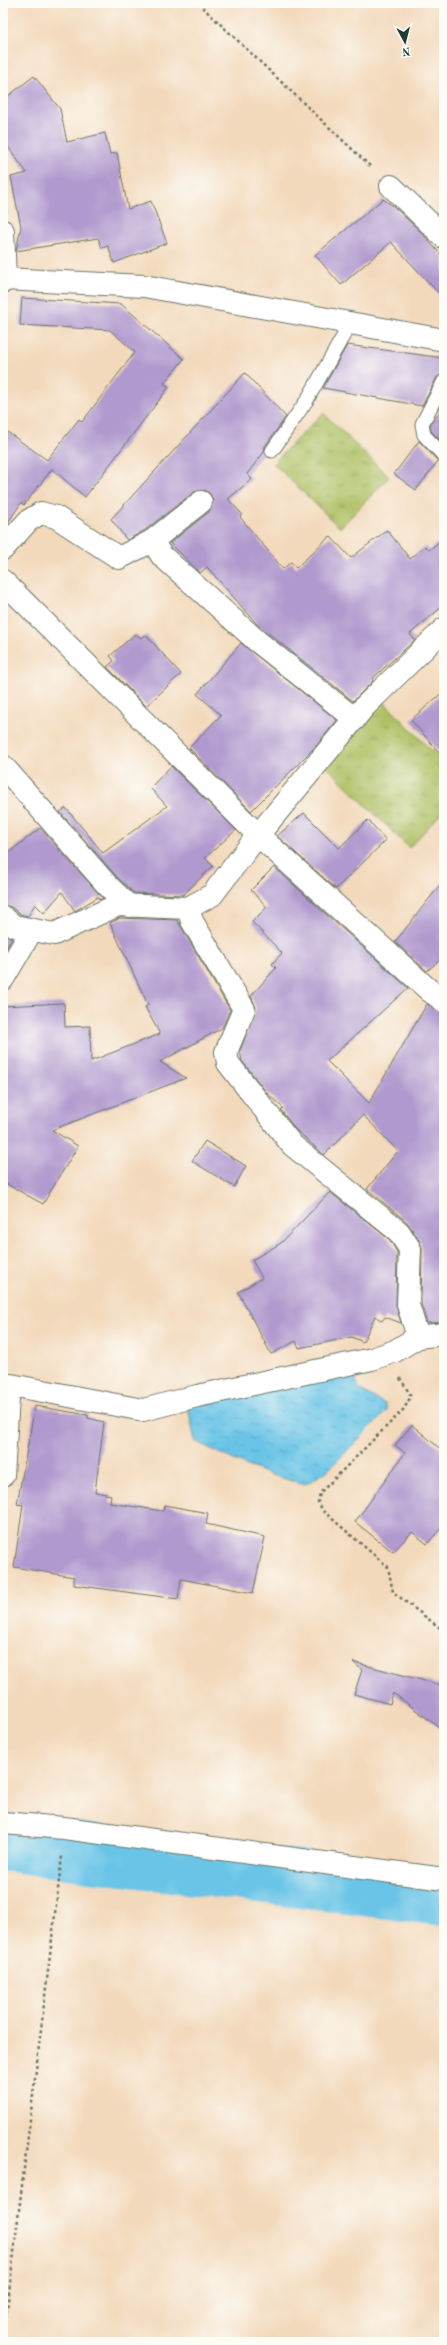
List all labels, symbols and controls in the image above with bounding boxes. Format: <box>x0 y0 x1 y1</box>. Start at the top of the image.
north arrow <box>385 22 425 62</box>
text: N <box>401 44 411 56</box>

